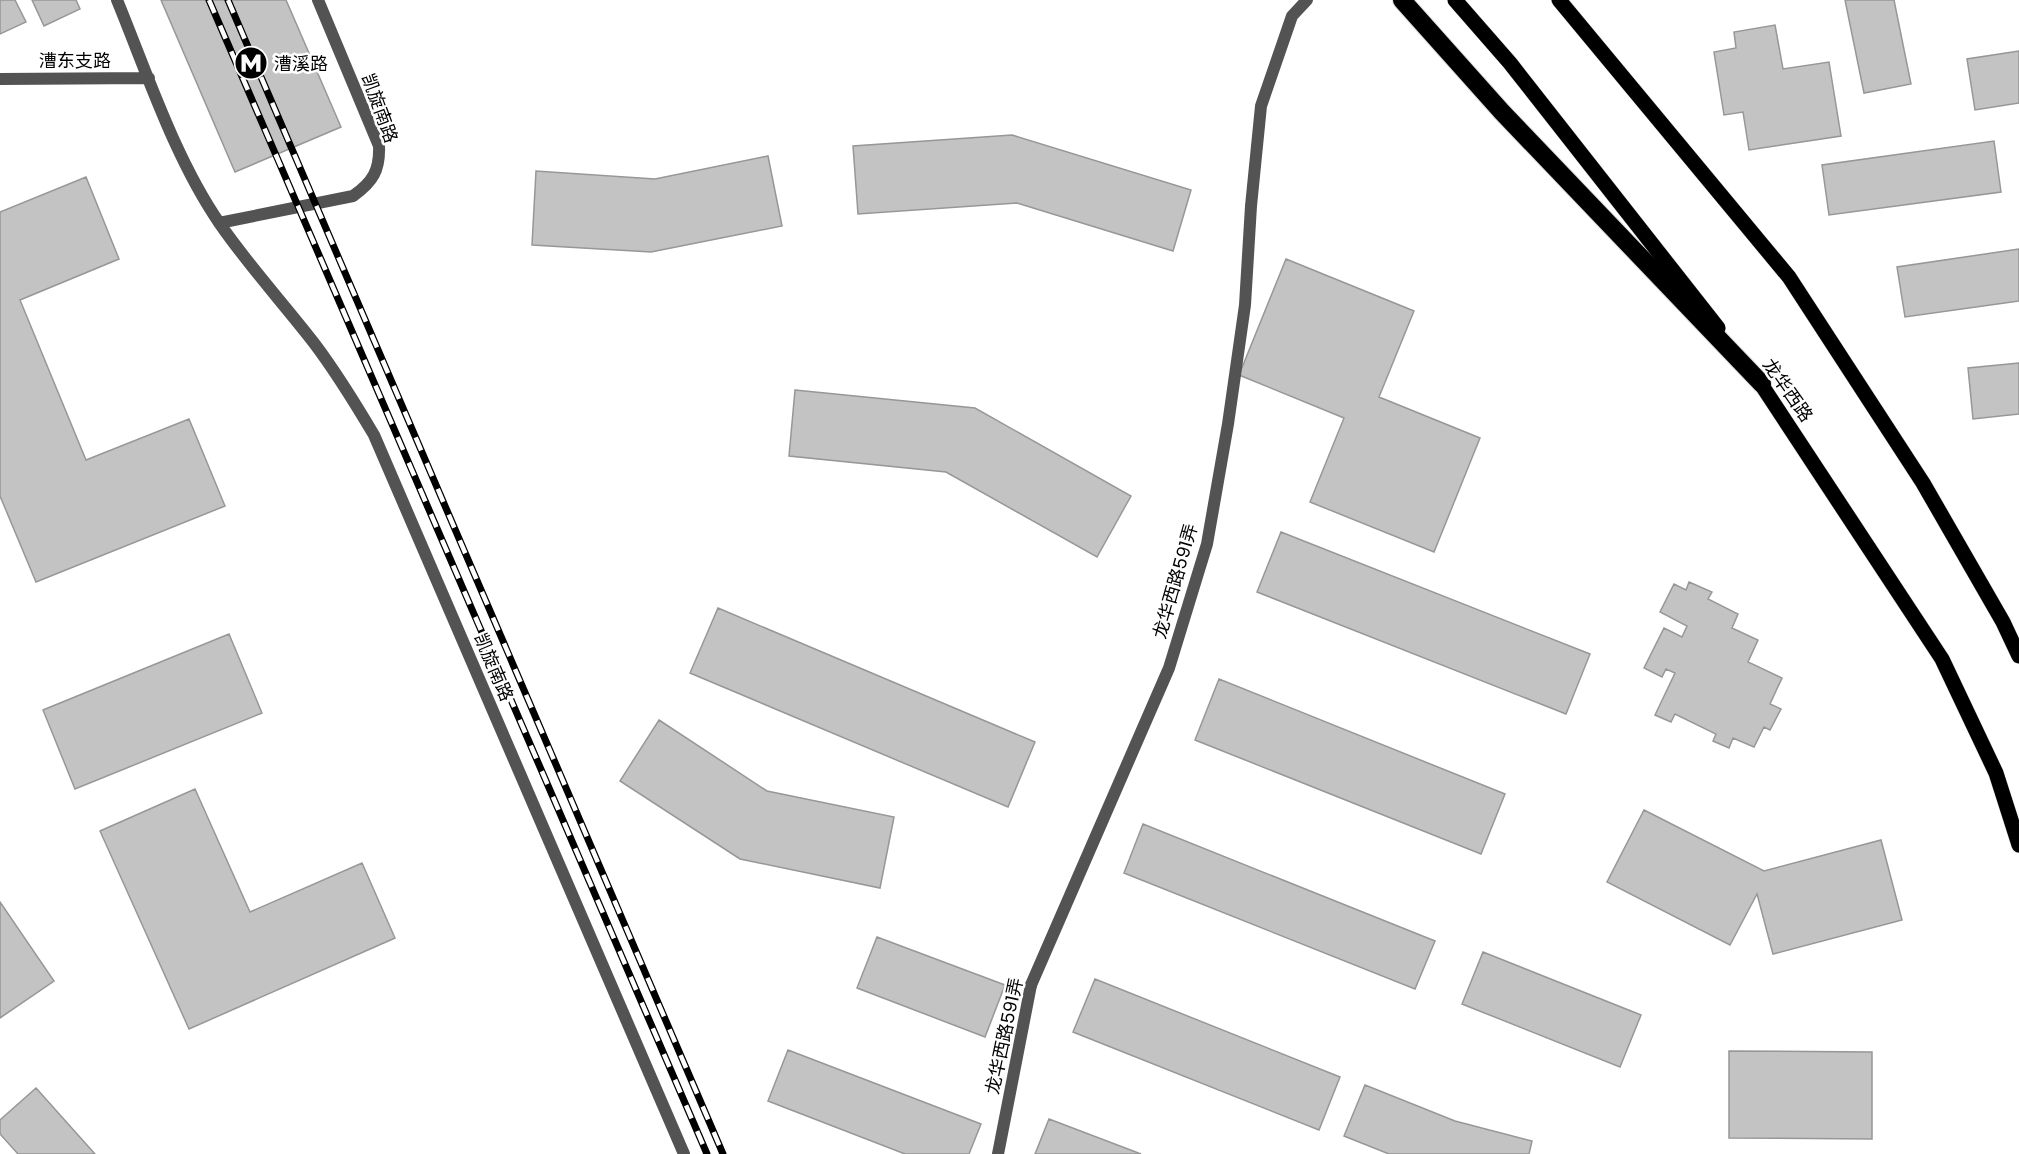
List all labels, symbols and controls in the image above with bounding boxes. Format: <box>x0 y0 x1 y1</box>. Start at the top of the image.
metro station icon: 漕溪路 <box>233 45 269 81</box>
street label: 漕东支路 <box>39 48 111 73</box>
place label: 漕溪路 <box>274 51 328 76</box>
street label: 凯旋南路 <box>356 70 404 146</box>
street label: 龙华西路 <box>1757 353 1819 427</box>
street label: 龙华西路591弄 <box>1147 521 1203 641</box>
street label: 凯旋南路 <box>468 629 520 705</box>
street label: 龙华西路591弄 <box>979 975 1029 1097</box>

